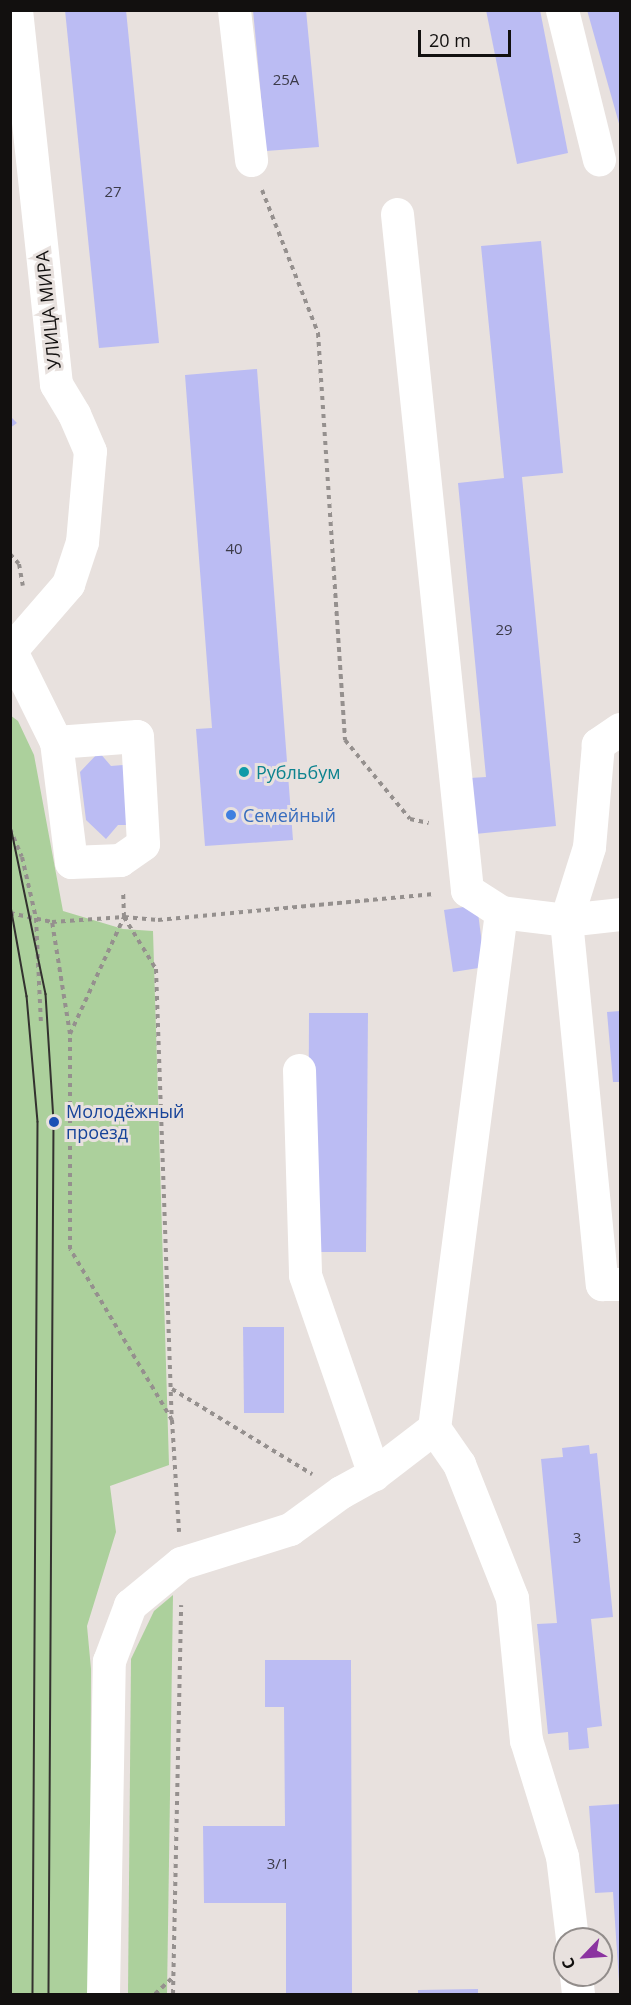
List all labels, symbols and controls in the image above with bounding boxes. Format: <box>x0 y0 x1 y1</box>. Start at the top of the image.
scale bar <box>421 18 514 56</box>
text: 20 m <box>429 28 471 52</box>
house number: 25А <box>273 71 299 89</box>
house number: 27 <box>104 183 122 201</box>
street label: УЛИЦА МИРА <box>31 250 65 370</box>
house number: 40 <box>225 540 243 558</box>
house number: 29 <box>495 621 513 639</box>
place label: Рубльбум <box>256 761 340 783</box>
marker: Рубльбум <box>237 765 251 779</box>
place label: Семейный <box>243 804 336 826</box>
marker: Семейный <box>224 808 238 822</box>
place label: Молодёжный проезд <box>66 1101 184 1144</box>
marker: Молодёжный проезд <box>47 1115 61 1129</box>
house number: 3 <box>573 1529 581 1547</box>
house number: 3/1 <box>267 1855 289 1873</box>
north arrow <box>553 1927 613 1987</box>
text: С <box>556 1954 581 1973</box>

